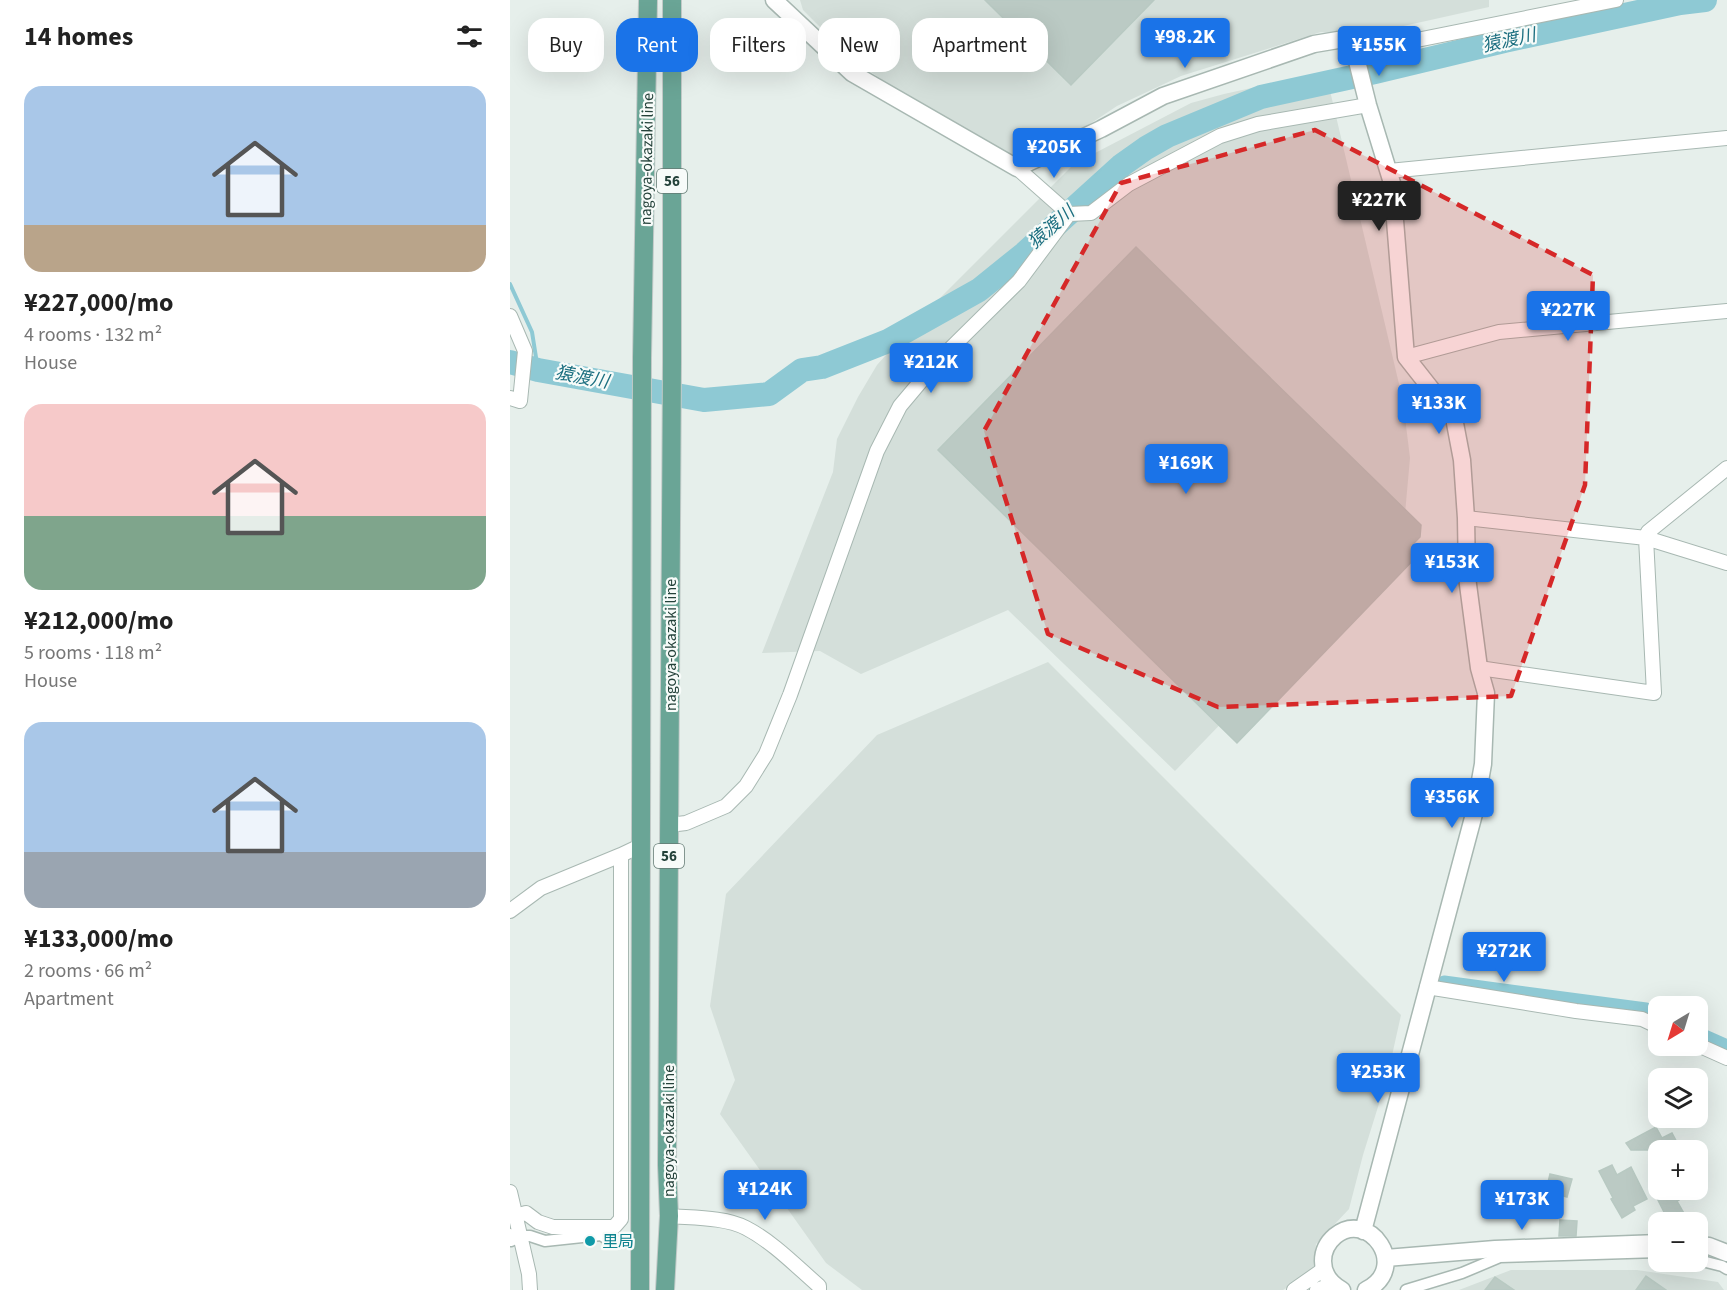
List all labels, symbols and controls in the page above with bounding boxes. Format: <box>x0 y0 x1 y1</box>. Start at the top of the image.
text: 14 homes <box>24 18 133 55</box>
chip: Buy <box>528 18 604 72</box>
chip: Rent <box>616 18 698 72</box>
chip: Filters <box>710 18 806 72</box>
chip: New <box>818 18 900 72</box>
chip: Apartment <box>912 18 1048 72</box>
pin: ¥98.2K <box>1136 18 1234 69</box>
icon: filters <box>453 20 486 53</box>
water label: 猿渡川 <box>1480 22 1540 58</box>
text: ¥98.2K <box>1155 23 1215 51</box>
pin: ¥155K <box>1337 26 1421 77</box>
text: ¥155K <box>1352 31 1406 59</box>
street label: nagoya-okazaki line <box>635 93 659 225</box>
icon: home <box>201 125 309 233</box>
pin: ¥205K <box>1012 128 1096 179</box>
text: ¥205K <box>1027 133 1081 161</box>
road number: 56 <box>657 169 687 193</box>
pin: ¥227K <box>1337 181 1421 232</box>
text: ¥227K <box>1352 186 1406 214</box>
water label: 猿渡川 <box>1023 199 1081 255</box>
text: ¥227,000/mo <box>24 284 173 321</box>
pin: ¥227K <box>1526 291 1610 342</box>
text: ¥227K <box>1541 296 1595 324</box>
text: 4 rooms · 132 m² <box>24 321 162 349</box>
pin: ¥212K <box>889 343 973 394</box>
text: ¥212K <box>904 348 958 376</box>
text: House <box>24 349 77 377</box>
water label: 猿渡川 <box>553 360 613 395</box>
pin: ¥133K <box>1397 384 1481 435</box>
text: ¥133K <box>1412 389 1466 417</box>
icon: home <box>201 443 309 551</box>
pin: ¥169K <box>1144 444 1228 495</box>
text: ¥169K <box>1159 449 1213 477</box>
pin: ¥153K <box>1410 543 1494 594</box>
text: ¥153K <box>1425 548 1479 576</box>
street label: nagoya-okazaki line <box>660 579 682 711</box>
text: ¥212,000/mo <box>24 602 173 639</box>
text: 5 rooms · 118 m² <box>24 639 162 667</box>
text: House <box>24 667 77 695</box>
icon: home <box>201 761 309 869</box>
pin: ¥356K <box>1410 778 1494 829</box>
text: ¥356K <box>1425 783 1479 811</box>
road number: 56 <box>654 844 684 868</box>
text: ¥133,000/mo <box>24 920 173 957</box>
pin: ¥272K <box>1462 932 1546 983</box>
text: ¥272K <box>1477 937 1531 965</box>
text: 2 rooms · 66 m² <box>24 957 152 985</box>
text: Apartment <box>24 985 114 1013</box>
north arrow <box>1648 996 1708 1056</box>
map controls <box>1648 996 1708 1272</box>
pin: ¥253K <box>1336 1053 1420 1104</box>
text: ¥253K <box>1351 1058 1405 1086</box>
street label: nagoya-okazaki line <box>658 1065 680 1197</box>
button: layers <box>1648 1068 1708 1128</box>
button: + <box>1648 1140 1708 1200</box>
pin: ¥124K <box>723 1170 807 1221</box>
text: ¥124K <box>738 1175 792 1203</box>
pin: ¥173K <box>1480 1180 1564 1231</box>
text: ¥173K <box>1495 1185 1549 1213</box>
button: − <box>1648 1212 1708 1272</box>
place label: 里局 <box>602 1231 634 1253</box>
marker: 里局 <box>583 1234 597 1248</box>

